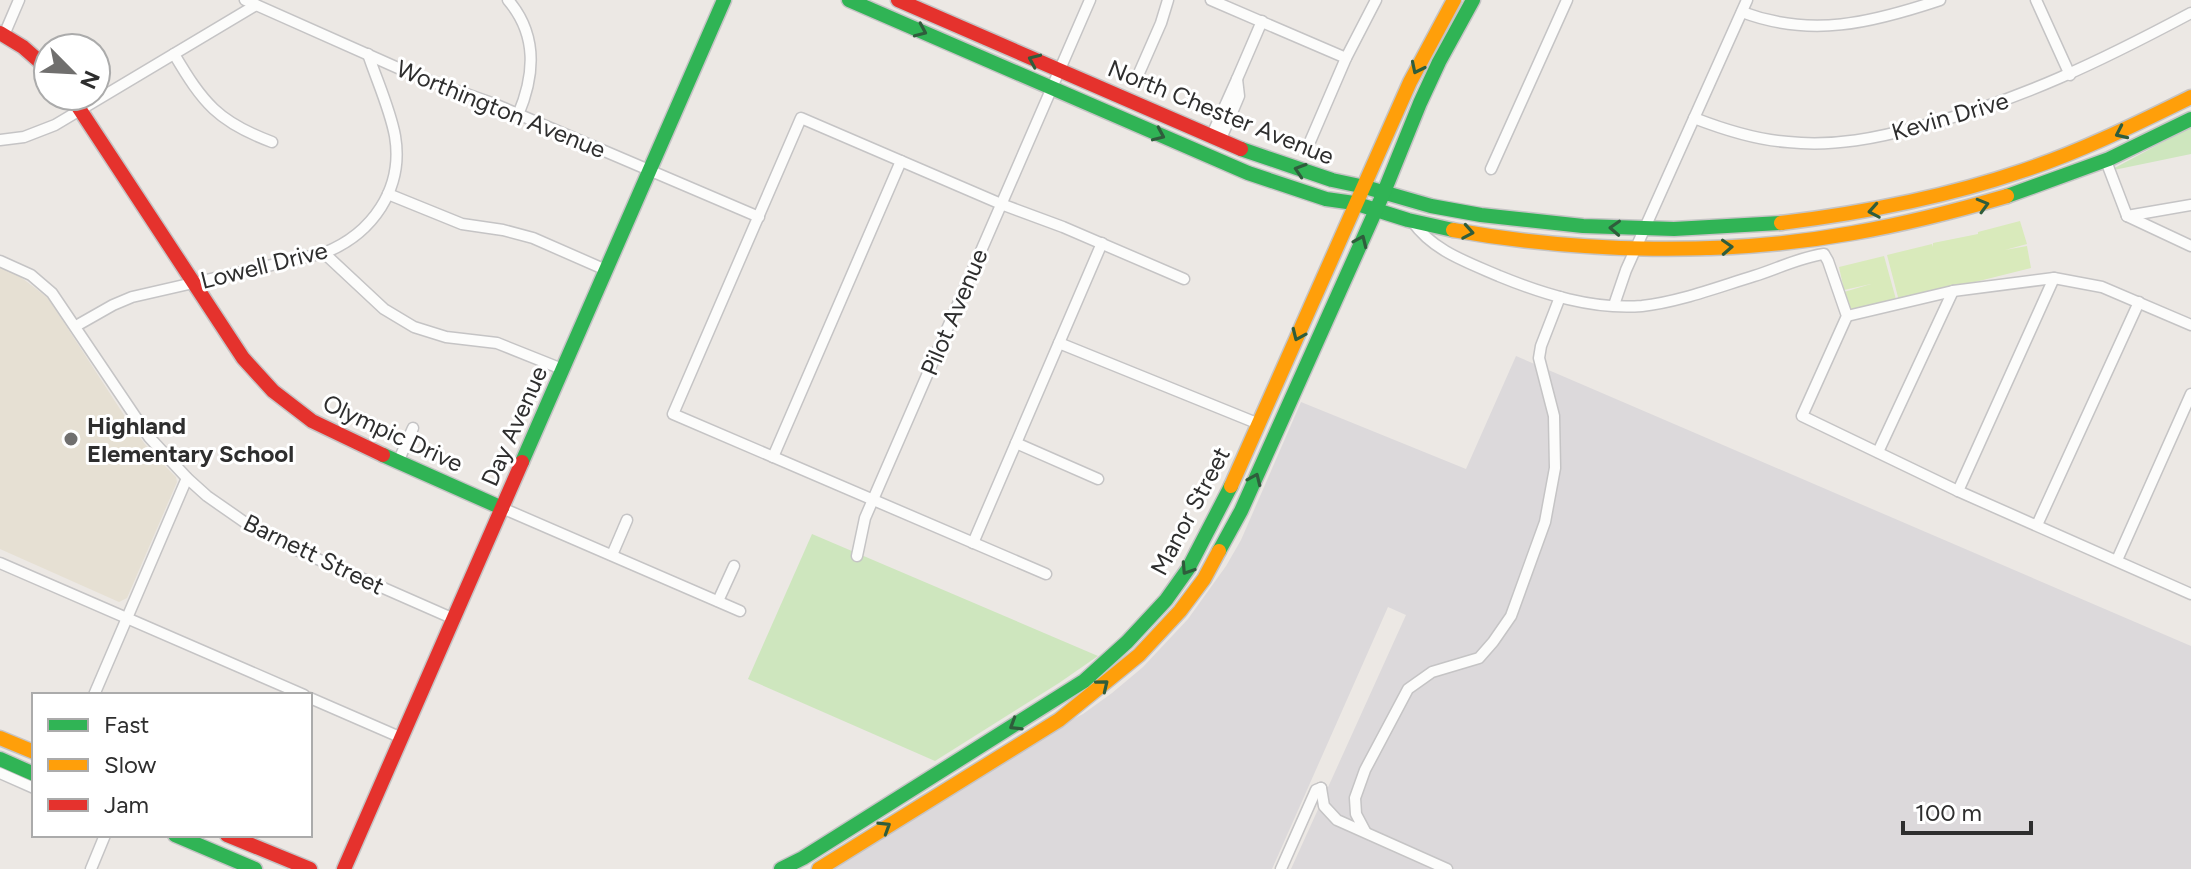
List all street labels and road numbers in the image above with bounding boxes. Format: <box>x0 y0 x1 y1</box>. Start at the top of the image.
street label: North Chester Avenue <box>1104 53 1338 171</box>
street label: Worthington Avenue <box>392 54 610 164</box>
street label: Kevin Drive <box>1888 86 2012 146</box>
street label: Lowell Drive <box>198 235 330 295</box>
street label: Pilot Avenue <box>914 244 994 380</box>
street label: Day Avenue <box>475 361 553 491</box>
street label: Olympic Drive <box>318 388 468 478</box>
street label: Manor Street <box>1144 442 1236 580</box>
street label: Barnett Street <box>239 507 389 601</box>

